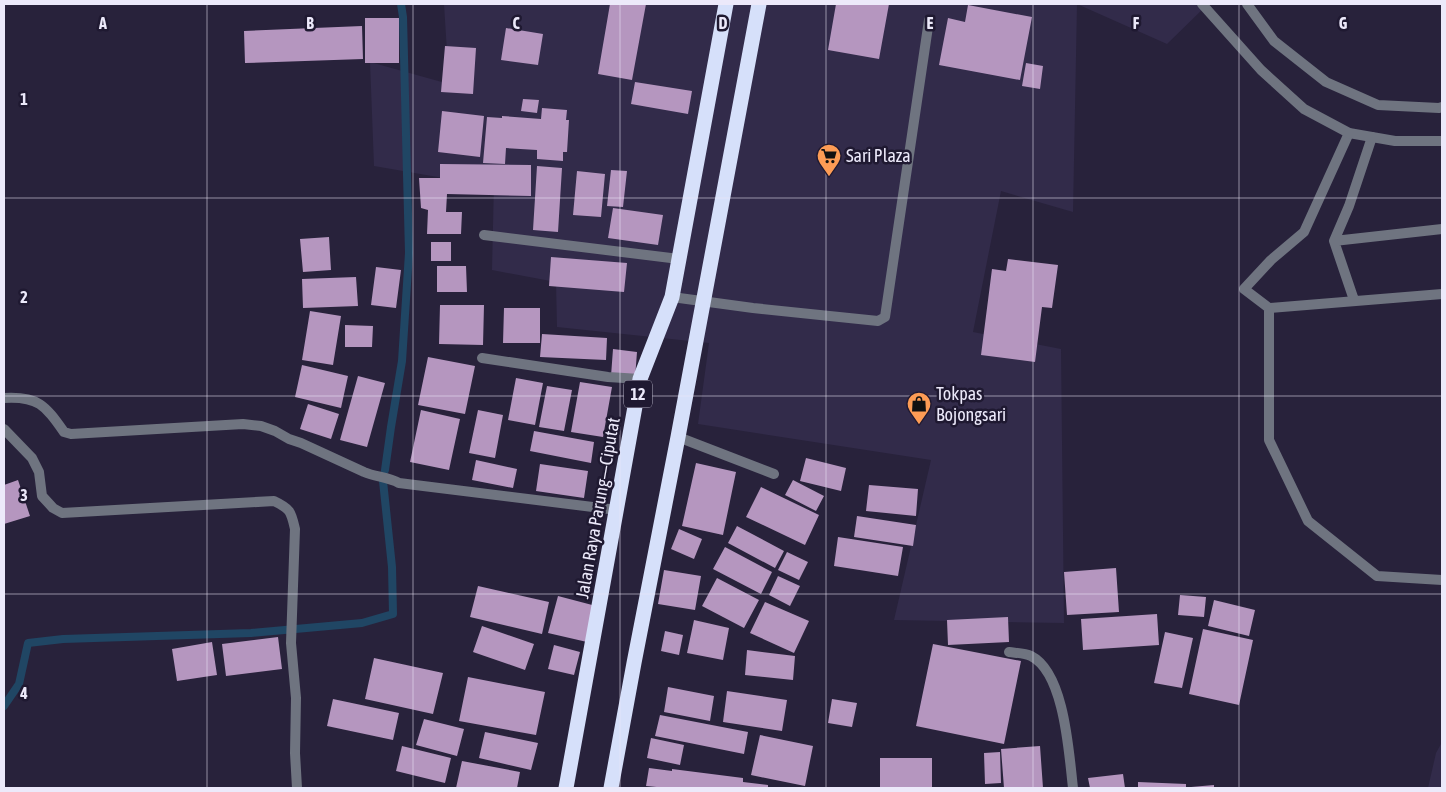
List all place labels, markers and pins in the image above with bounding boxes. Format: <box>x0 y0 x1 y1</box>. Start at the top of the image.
supermarket icon: Sari Plaza <box>816 143 842 177</box>
place label: Sari Plaza <box>846 145 911 166</box>
place label: Tokpas Bojongsari <box>936 383 1006 425</box>
shop icon: Tokpas Bojongsari <box>906 391 932 425</box>

